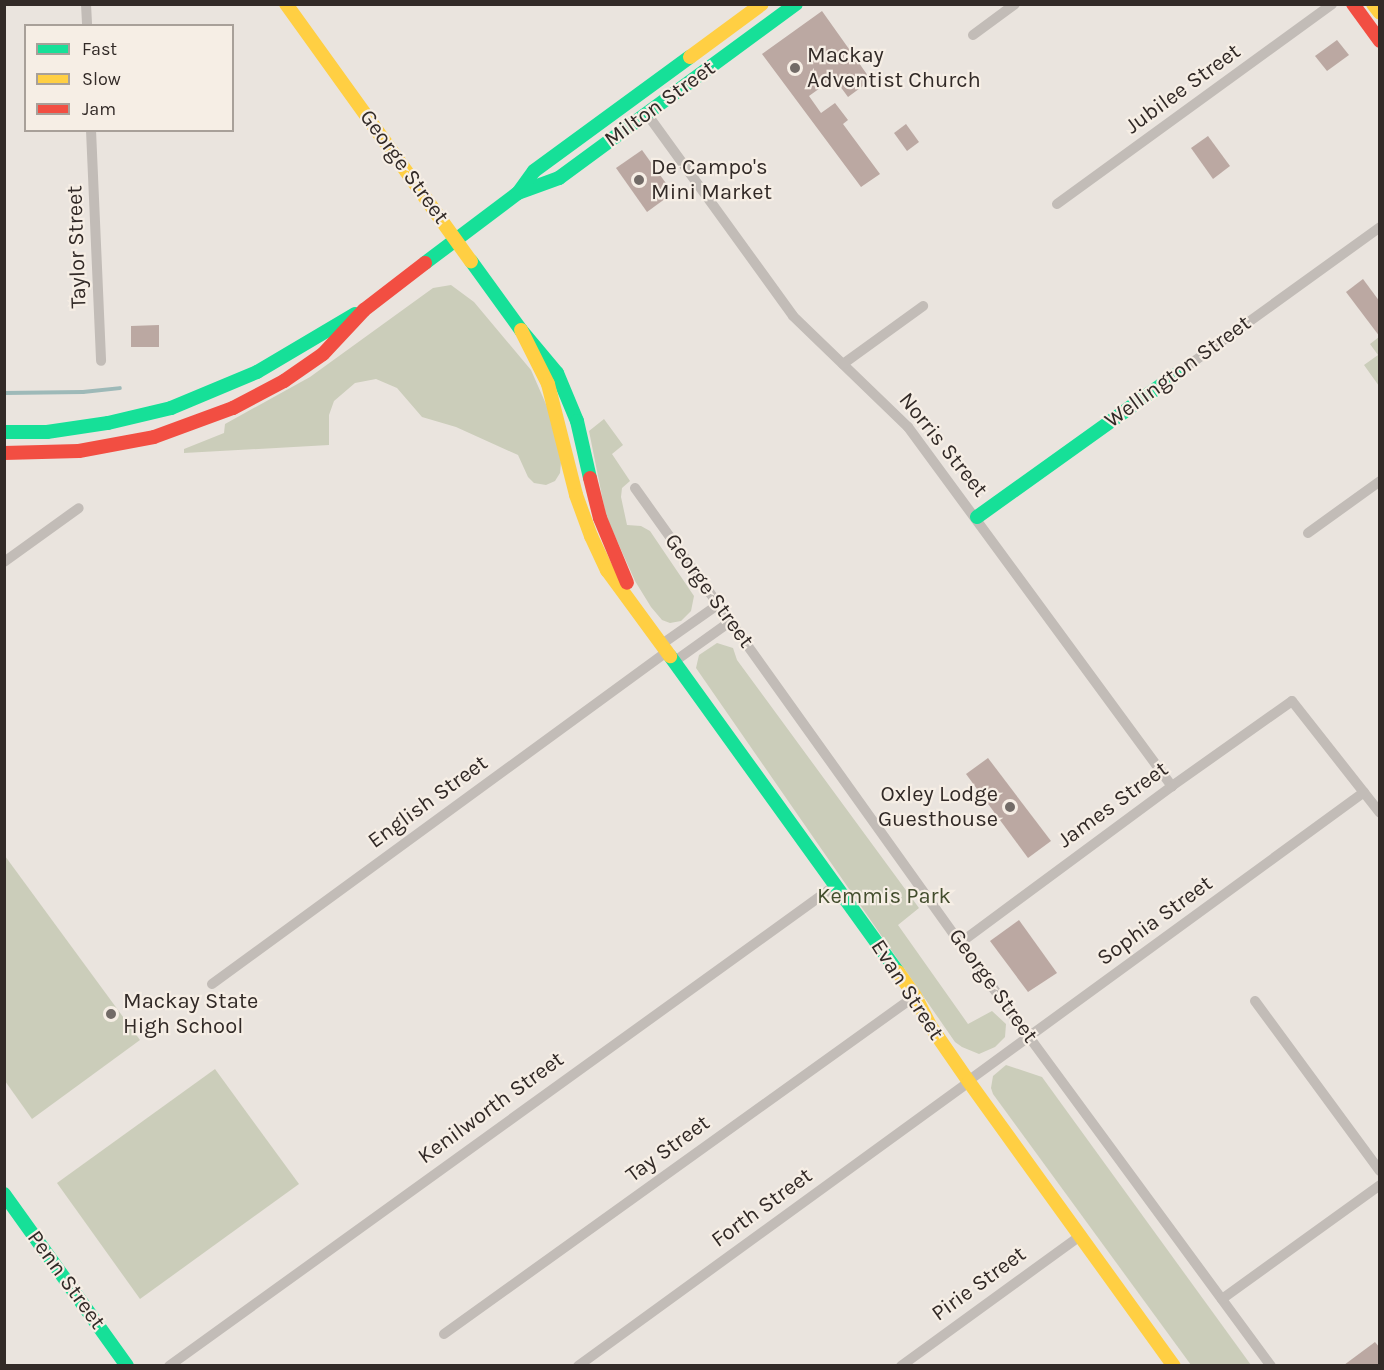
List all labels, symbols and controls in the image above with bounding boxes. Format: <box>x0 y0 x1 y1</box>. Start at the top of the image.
legend <box>24 24 234 132</box>
text: Fast <box>82 38 117 60</box>
street label: Jubilee Street <box>1120 38 1246 140</box>
place label: Mackay Adventist Church <box>807 42 981 94</box>
street label: Milton Street <box>599 55 721 153</box>
marker: Mackay Adventist Church <box>788 61 802 75</box>
text: Slow <box>82 68 121 90</box>
text: Jam <box>82 98 116 120</box>
street label: George Street <box>354 105 454 229</box>
place label: De Campo's Mini Market <box>651 154 772 206</box>
marker: De Campo's Mini Market <box>632 173 646 187</box>
street label: Taylor Street <box>62 185 92 309</box>
street label: Wellington Street <box>1100 310 1256 434</box>
street label: Norris Street <box>893 387 993 503</box>
street label: George Street <box>659 529 759 653</box>
street label: English Street <box>363 750 493 854</box>
street label: James Street <box>1053 756 1173 854</box>
place label: Oxley Lodge Guesthouse <box>878 781 998 832</box>
marker: Oxley Lodge Guesthouse <box>1003 800 1017 814</box>
street label: Sophia Street <box>1092 870 1218 972</box>
park label: Kemmis Park <box>817 884 951 910</box>
street label: George Street <box>943 924 1043 1048</box>
street label: Evan Street <box>865 935 949 1045</box>
place label: Mackay State High School <box>123 988 258 1040</box>
marker: Mackay State High School <box>104 1007 118 1021</box>
street label: Kenilworth Street <box>413 1046 569 1170</box>
street label: Tay Street <box>621 1110 715 1188</box>
street label: Forth Street <box>706 1163 818 1253</box>
street label: Penn Street <box>21 1225 111 1335</box>
street label: Pirie Street <box>927 1241 1031 1327</box>

